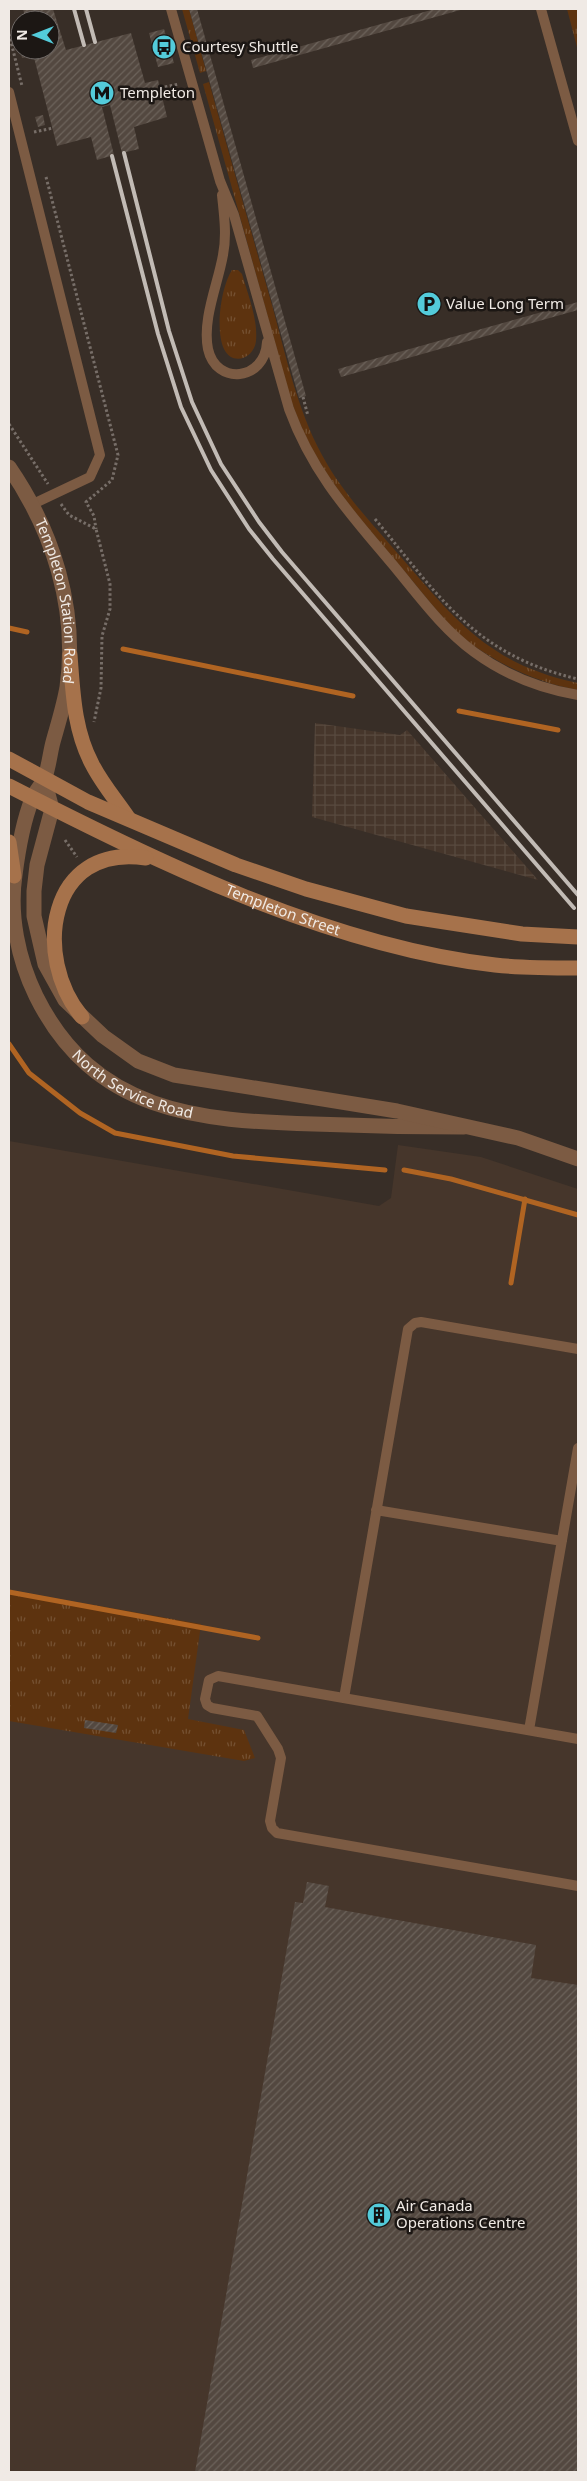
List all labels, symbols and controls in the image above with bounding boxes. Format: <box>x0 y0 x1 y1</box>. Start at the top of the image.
north arrow <box>10 10 60 60</box>
text: N <box>12 29 31 41</box>
bus stop icon: Courtesy Shuttle <box>151 34 177 60</box>
place label: Courtesy Shuttle <box>182 36 299 56</box>
metro station icon: Templeton <box>89 80 115 106</box>
place label: Templeton <box>120 82 195 102</box>
parking icon: Value Long Term <box>416 291 442 317</box>
place label: Value Long Term <box>446 293 564 313</box>
street label: Templeton Station Road <box>31 515 81 685</box>
street label: Templeton Street <box>223 879 344 940</box>
street label: North Service Road <box>68 1045 195 1122</box>
place label: Air Canada Operations Centre <box>396 2195 525 2232</box>
building icon: Air Canada Operations Centre <box>366 2202 392 2228</box>

